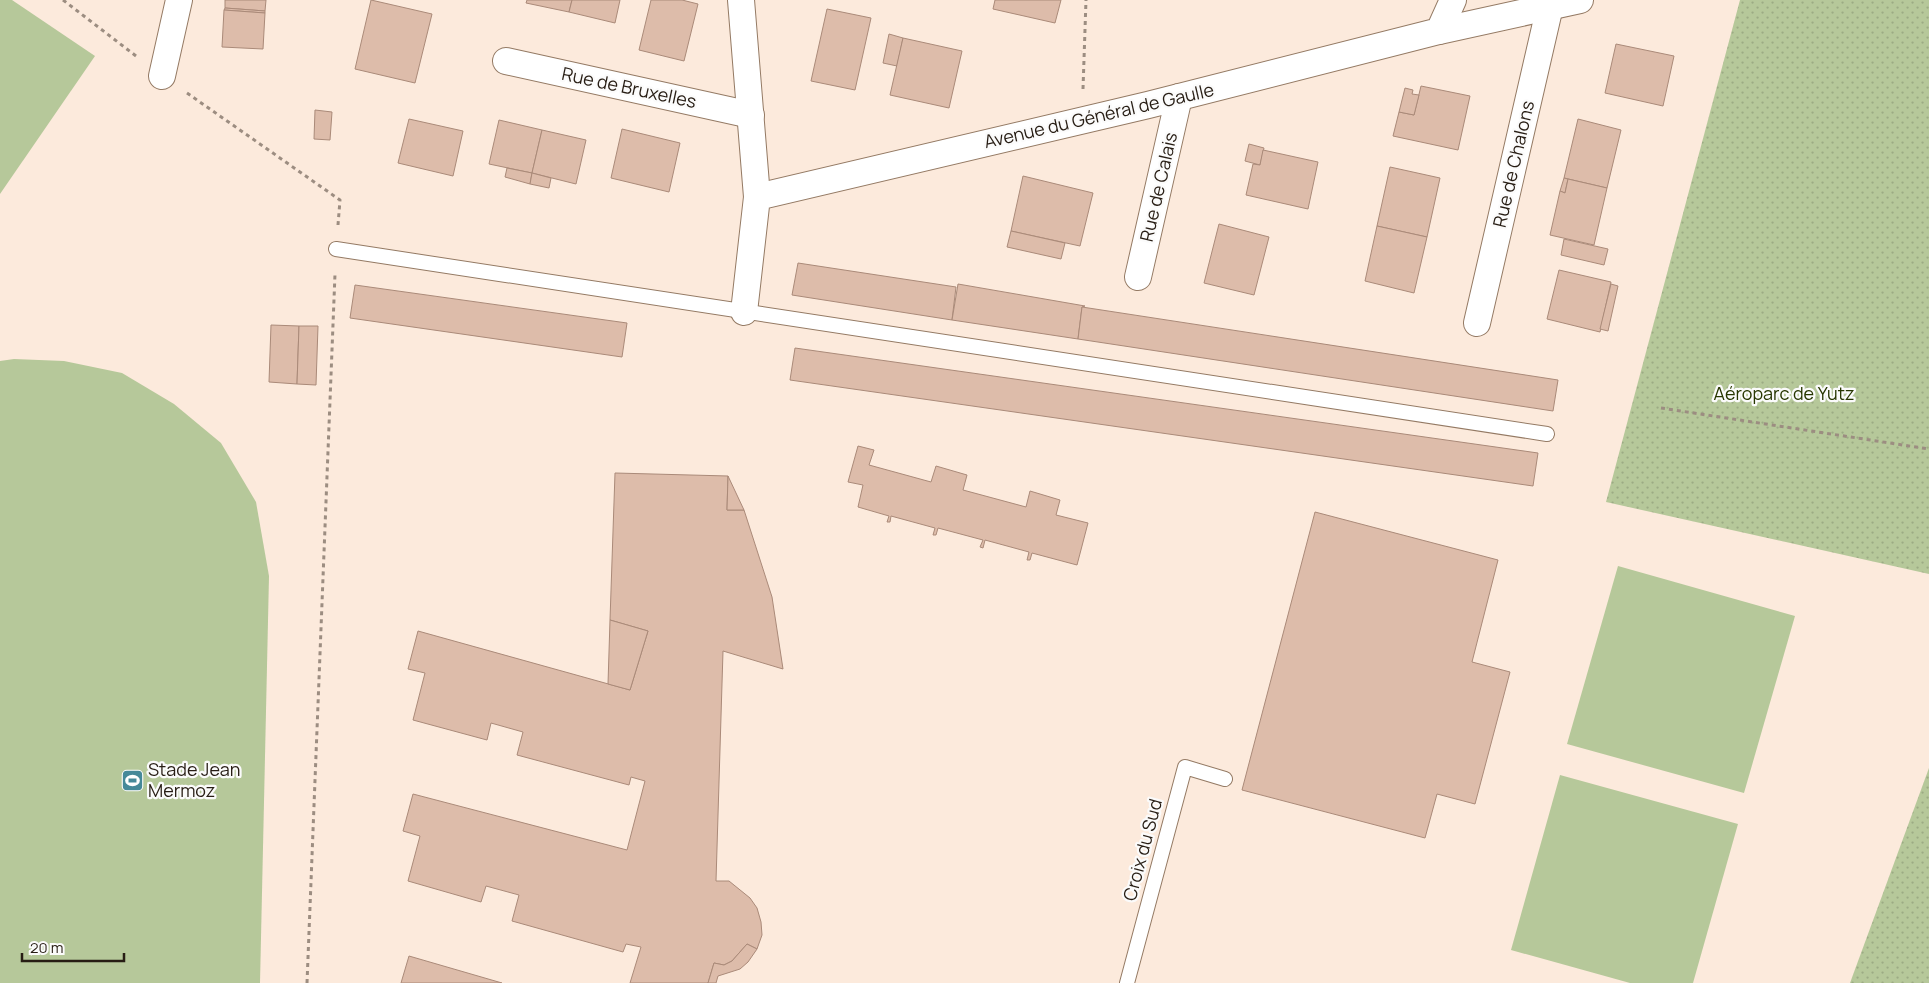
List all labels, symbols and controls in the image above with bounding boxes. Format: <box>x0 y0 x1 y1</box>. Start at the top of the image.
street label: Rue de Bruxelles <box>560 61 699 113</box>
street label: Avenue du Général de Gaulle <box>981 77 1216 153</box>
street label: Rue de Chalons <box>1487 98 1539 230</box>
street label: Rue de Calais <box>1134 130 1182 244</box>
park label: Aéroparc de Yutz <box>1714 381 1854 405</box>
place label: Stade Jean Mermoz <box>148 757 240 802</box>
sports icon: Stade Jean Mermoz <box>120 768 144 792</box>
street label: Croix du Sud <box>1117 796 1167 903</box>
scale bar <box>22 930 125 962</box>
text: 20 m <box>30 937 63 958</box>

